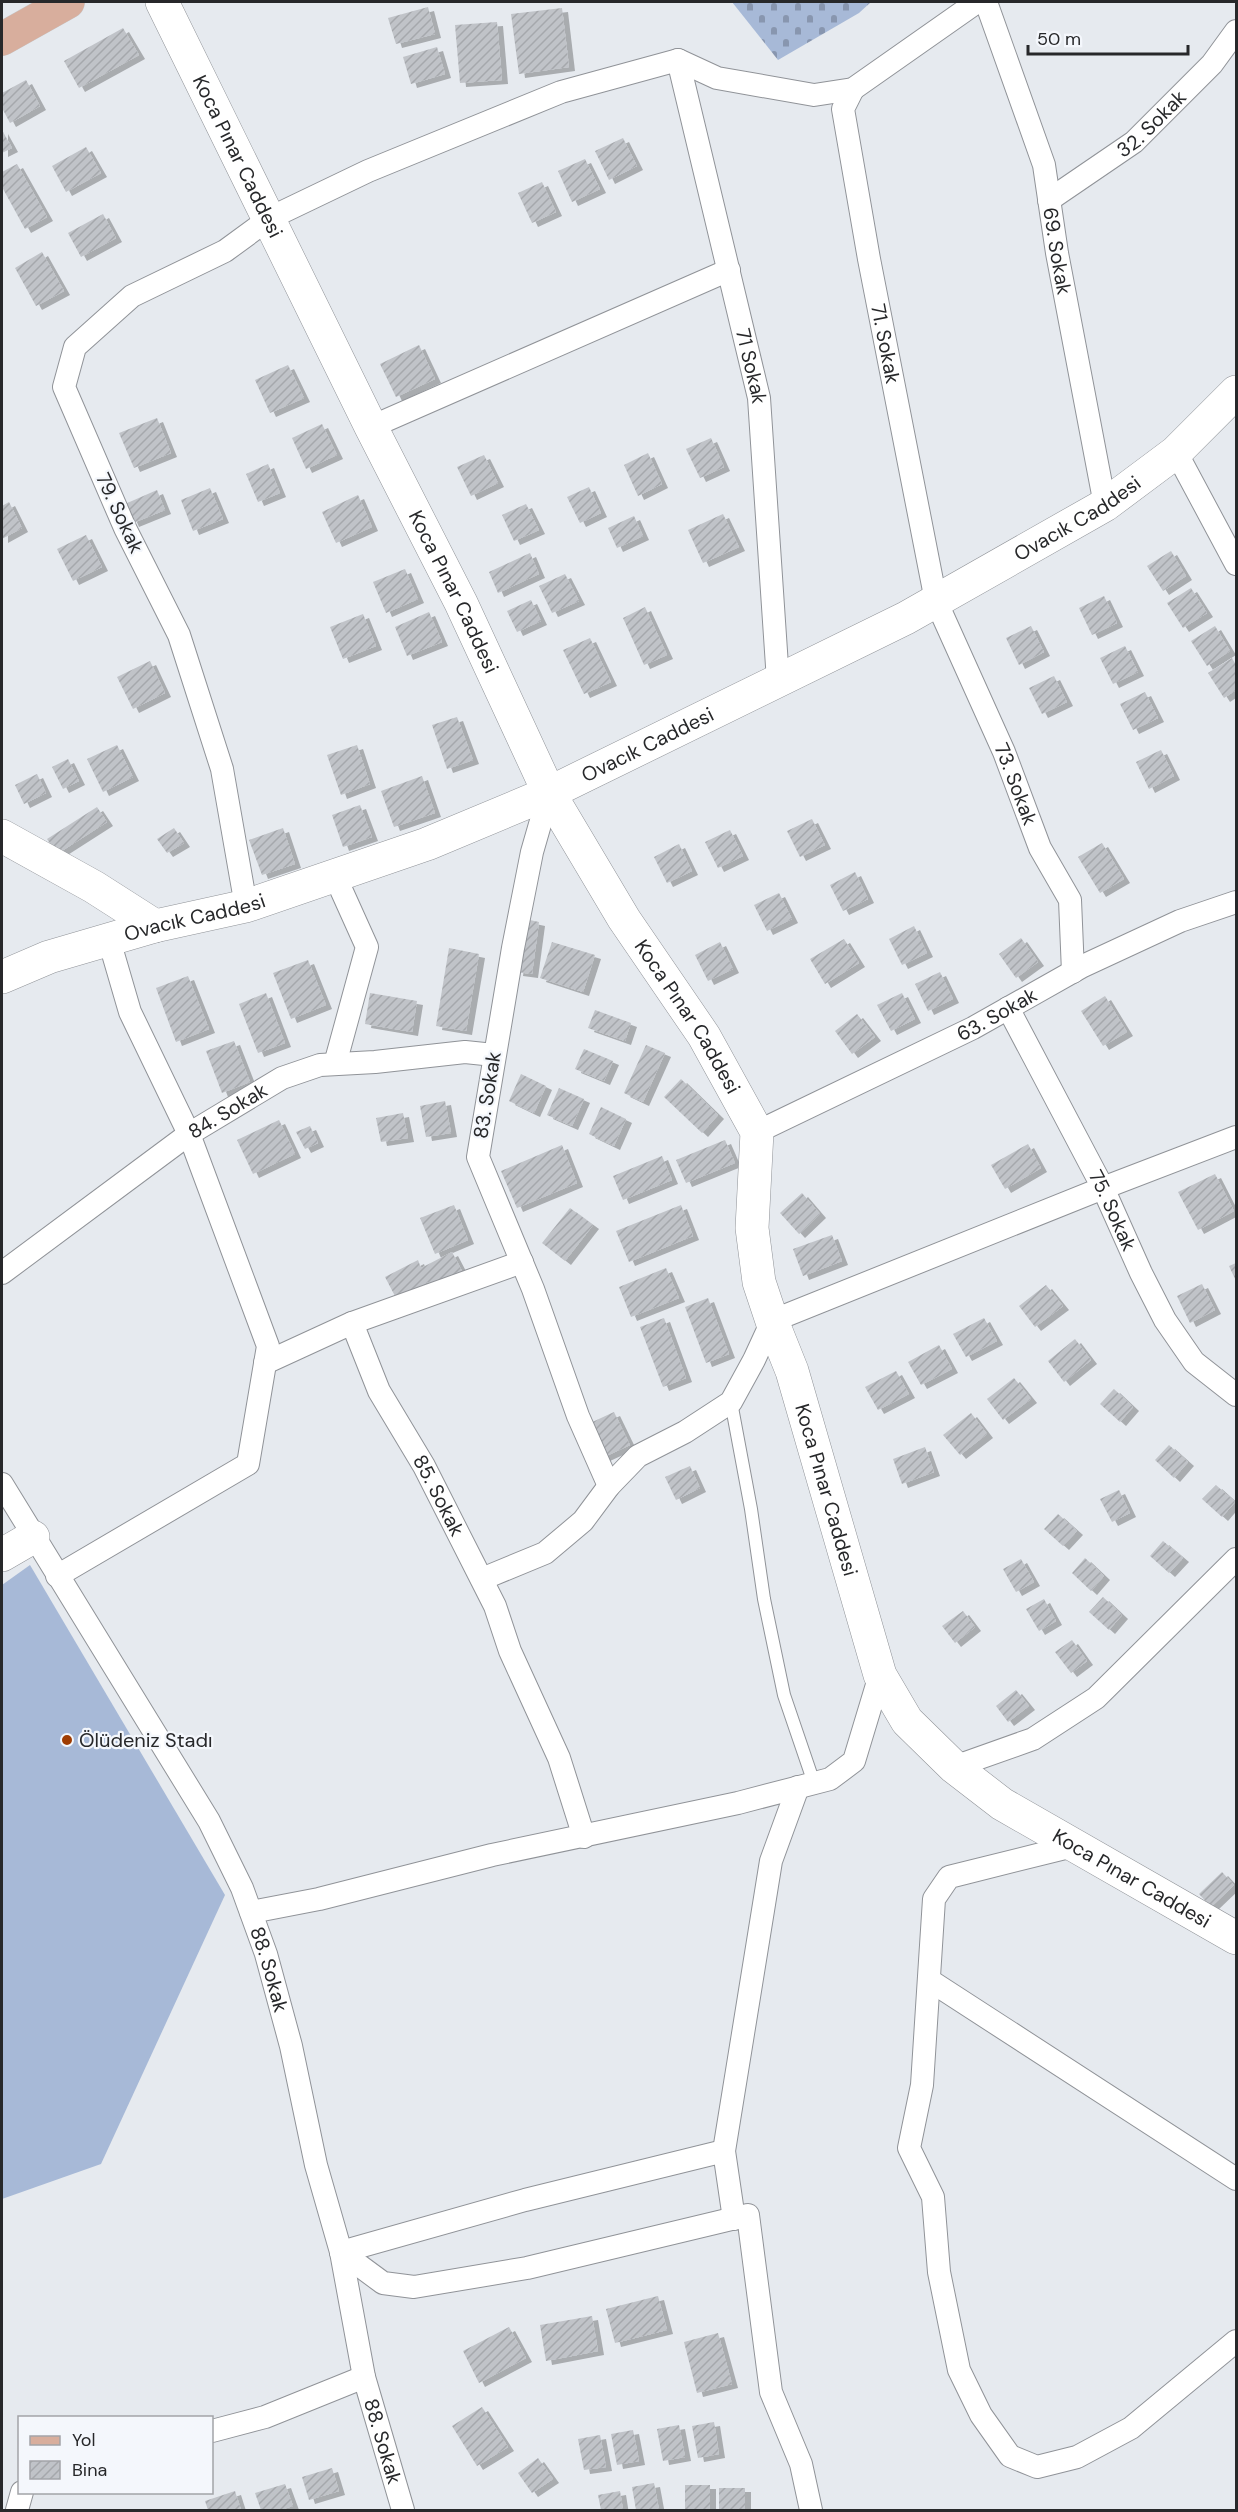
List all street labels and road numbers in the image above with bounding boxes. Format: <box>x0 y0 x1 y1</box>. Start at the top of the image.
street label: Koca Pınar Caddesi <box>187 71 289 242</box>
street label: 32. Sokak <box>1111 84 1192 163</box>
street label: 69. Sokak <box>1037 206 1078 297</box>
street label: 71. Sokak <box>865 302 906 386</box>
street label: 71 Sokak <box>730 326 772 405</box>
street label: 79. Sokak <box>90 469 150 557</box>
street label: Ovacık Caddesi <box>1009 470 1146 567</box>
street label: Koca Pınar Caddesi <box>403 506 505 677</box>
street label: Ovacık Caddesi <box>577 701 718 788</box>
street label: 73. Sokak <box>989 739 1043 829</box>
street label: Ovacık Caddesi <box>121 887 269 947</box>
street label: Koca Pınar Caddesi <box>629 934 746 1098</box>
street label: 63. Sokak <box>952 982 1042 1047</box>
street label: 83. Sokak <box>467 1050 507 1140</box>
street label: 84. Sokak <box>183 1077 272 1145</box>
street label: 75. Sokak <box>1083 1166 1142 1255</box>
street label: Koca Pınar Caddesi <box>789 1401 864 1579</box>
street label: 85. Sokak <box>407 1450 470 1540</box>
street label: Koca Pınar Caddesi <box>1048 1823 1216 1934</box>
street label: 88. Sokak <box>244 1923 294 2015</box>
street label: 88. Sokak <box>358 2395 408 2487</box>

